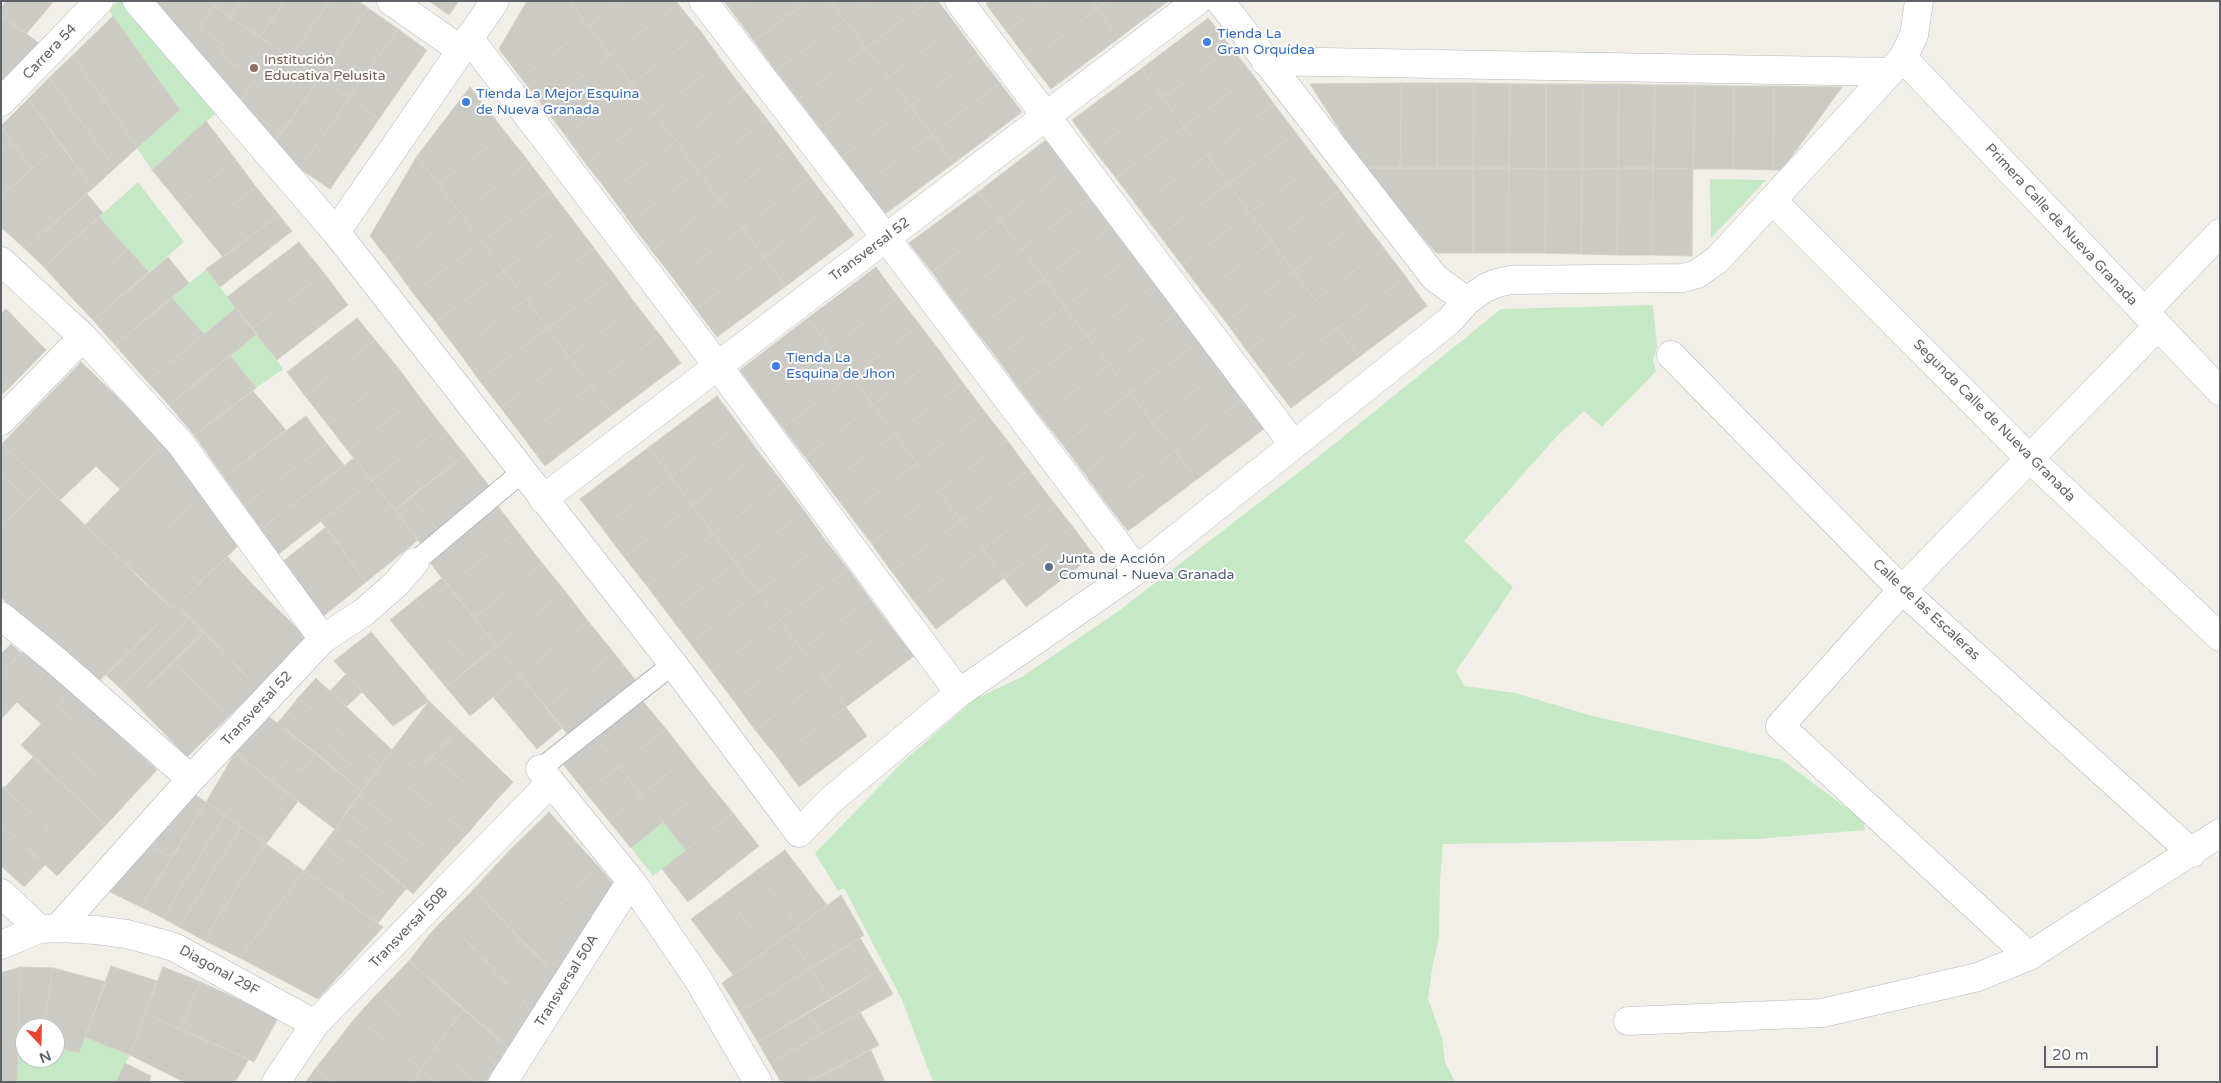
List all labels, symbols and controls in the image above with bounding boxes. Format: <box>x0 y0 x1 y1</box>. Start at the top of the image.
street label: Carrera 54 <box>19 21 81 83</box>
place label: Tienda La Gran Orquídea <box>1217 26 1315 58</box>
marker: Tienda La Gran Orquídea <box>1201 36 1213 48</box>
place label: Institución Educativa Pelusita <box>264 52 386 84</box>
marker: Institución Educativa Pelusita <box>248 62 260 74</box>
place label: Tienda La Mejor Esquina de Nueva Granada <box>476 86 639 118</box>
marker: Tienda La Mejor Esquina de Nueva Granada <box>460 96 472 108</box>
street label: Primera Calle de Nueva Granada <box>1981 140 2141 310</box>
street label: Transversal 52 <box>827 214 913 286</box>
street label: Segunda Calle de Nueva Granada <box>1909 336 2079 506</box>
place label: Tienda La Esquina de Jhon <box>786 350 895 382</box>
marker: Tienda La Esquina de Jhon <box>770 360 782 372</box>
place label: Junta de Acción Comunal - Nueva Granada <box>1059 551 1234 584</box>
street label: Calle de las Escaleras <box>1869 556 1983 664</box>
marker: Junta de Acción Comunal - Nueva Granada <box>1043 561 1055 573</box>
street label: Transversal 52 <box>218 668 296 750</box>
street label: Transversal 50B <box>366 884 452 972</box>
street label: Transversal 50A <box>532 931 602 1031</box>
street label: Diagonal 29F <box>176 942 262 1000</box>
north arrow <box>15 1018 65 1068</box>
scale bar <box>2046 1036 2160 1068</box>
text: 20 m <box>2052 1046 2089 1064</box>
text: N <box>37 1047 53 1066</box>

